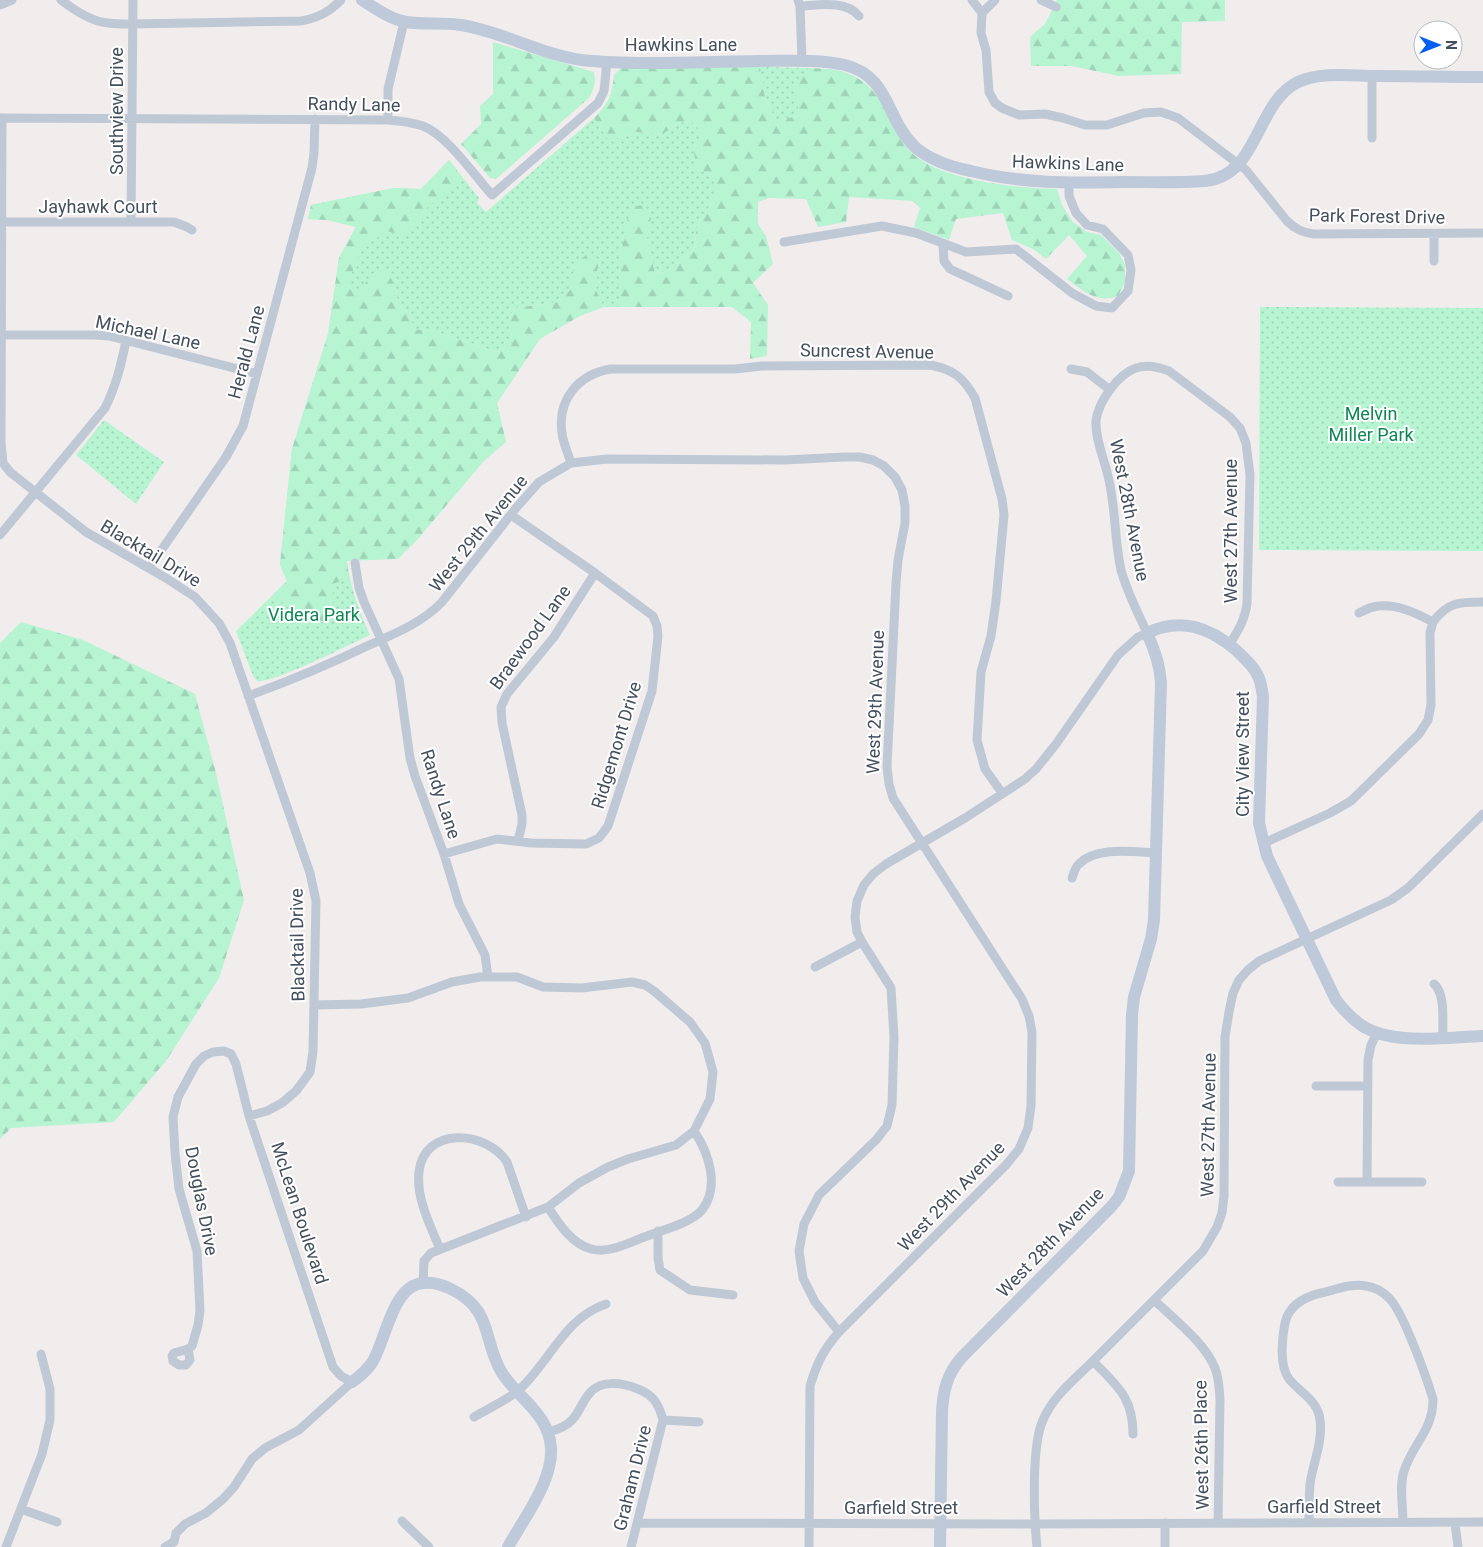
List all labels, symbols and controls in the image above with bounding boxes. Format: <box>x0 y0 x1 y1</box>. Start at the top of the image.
north arrow <box>1413 20 1463 70</box>
street label: Hawkins Lane <box>625 34 737 55</box>
text: N <box>1443 40 1459 50</box>
street label: Southview Drive <box>106 47 127 175</box>
street label: Randy Lane <box>307 93 401 115</box>
street label: Hawkins Lane <box>1012 151 1124 175</box>
street label: Jayhawk Court <box>38 196 158 217</box>
street label: Park Forest Drive <box>1309 204 1445 228</box>
street label: Herald Lane <box>223 303 269 401</box>
street label: Michael Lane <box>94 311 202 353</box>
street label: Suncrest Avenue <box>800 339 934 363</box>
park label: Melvin Miller Park <box>1328 403 1414 445</box>
street label: West 28th Avenue <box>1106 437 1154 583</box>
street label: West 27th Avenue <box>1220 459 1241 603</box>
street label: West 29th Avenue <box>424 470 532 596</box>
street label: Blacktail Drive <box>97 515 205 591</box>
street label: Braewood Lane <box>485 581 575 693</box>
park label: Videra Park <box>268 604 361 625</box>
street label: West 29th Avenue <box>862 630 888 774</box>
street label: Ridgemont Drive <box>587 679 645 811</box>
street label: City View Street <box>1232 691 1253 817</box>
street label: Randy Lane <box>417 747 465 841</box>
street label: Blacktail Drive <box>286 888 308 1002</box>
street label: West 27th Avenue <box>1196 1053 1220 1197</box>
street label: West 29th Avenue <box>893 1137 1009 1255</box>
street label: McLean Boulevard <box>267 1139 333 1287</box>
street label: Douglas Drive <box>181 1145 223 1257</box>
street label: West 28th Avenue <box>992 1183 1108 1301</box>
street label: West 26th Place <box>1189 1380 1213 1510</box>
street label: Graham Drive <box>609 1423 655 1533</box>
street label: Garfield Street <box>1267 1496 1381 1517</box>
street label: Garfield Street <box>844 1497 958 1518</box>

